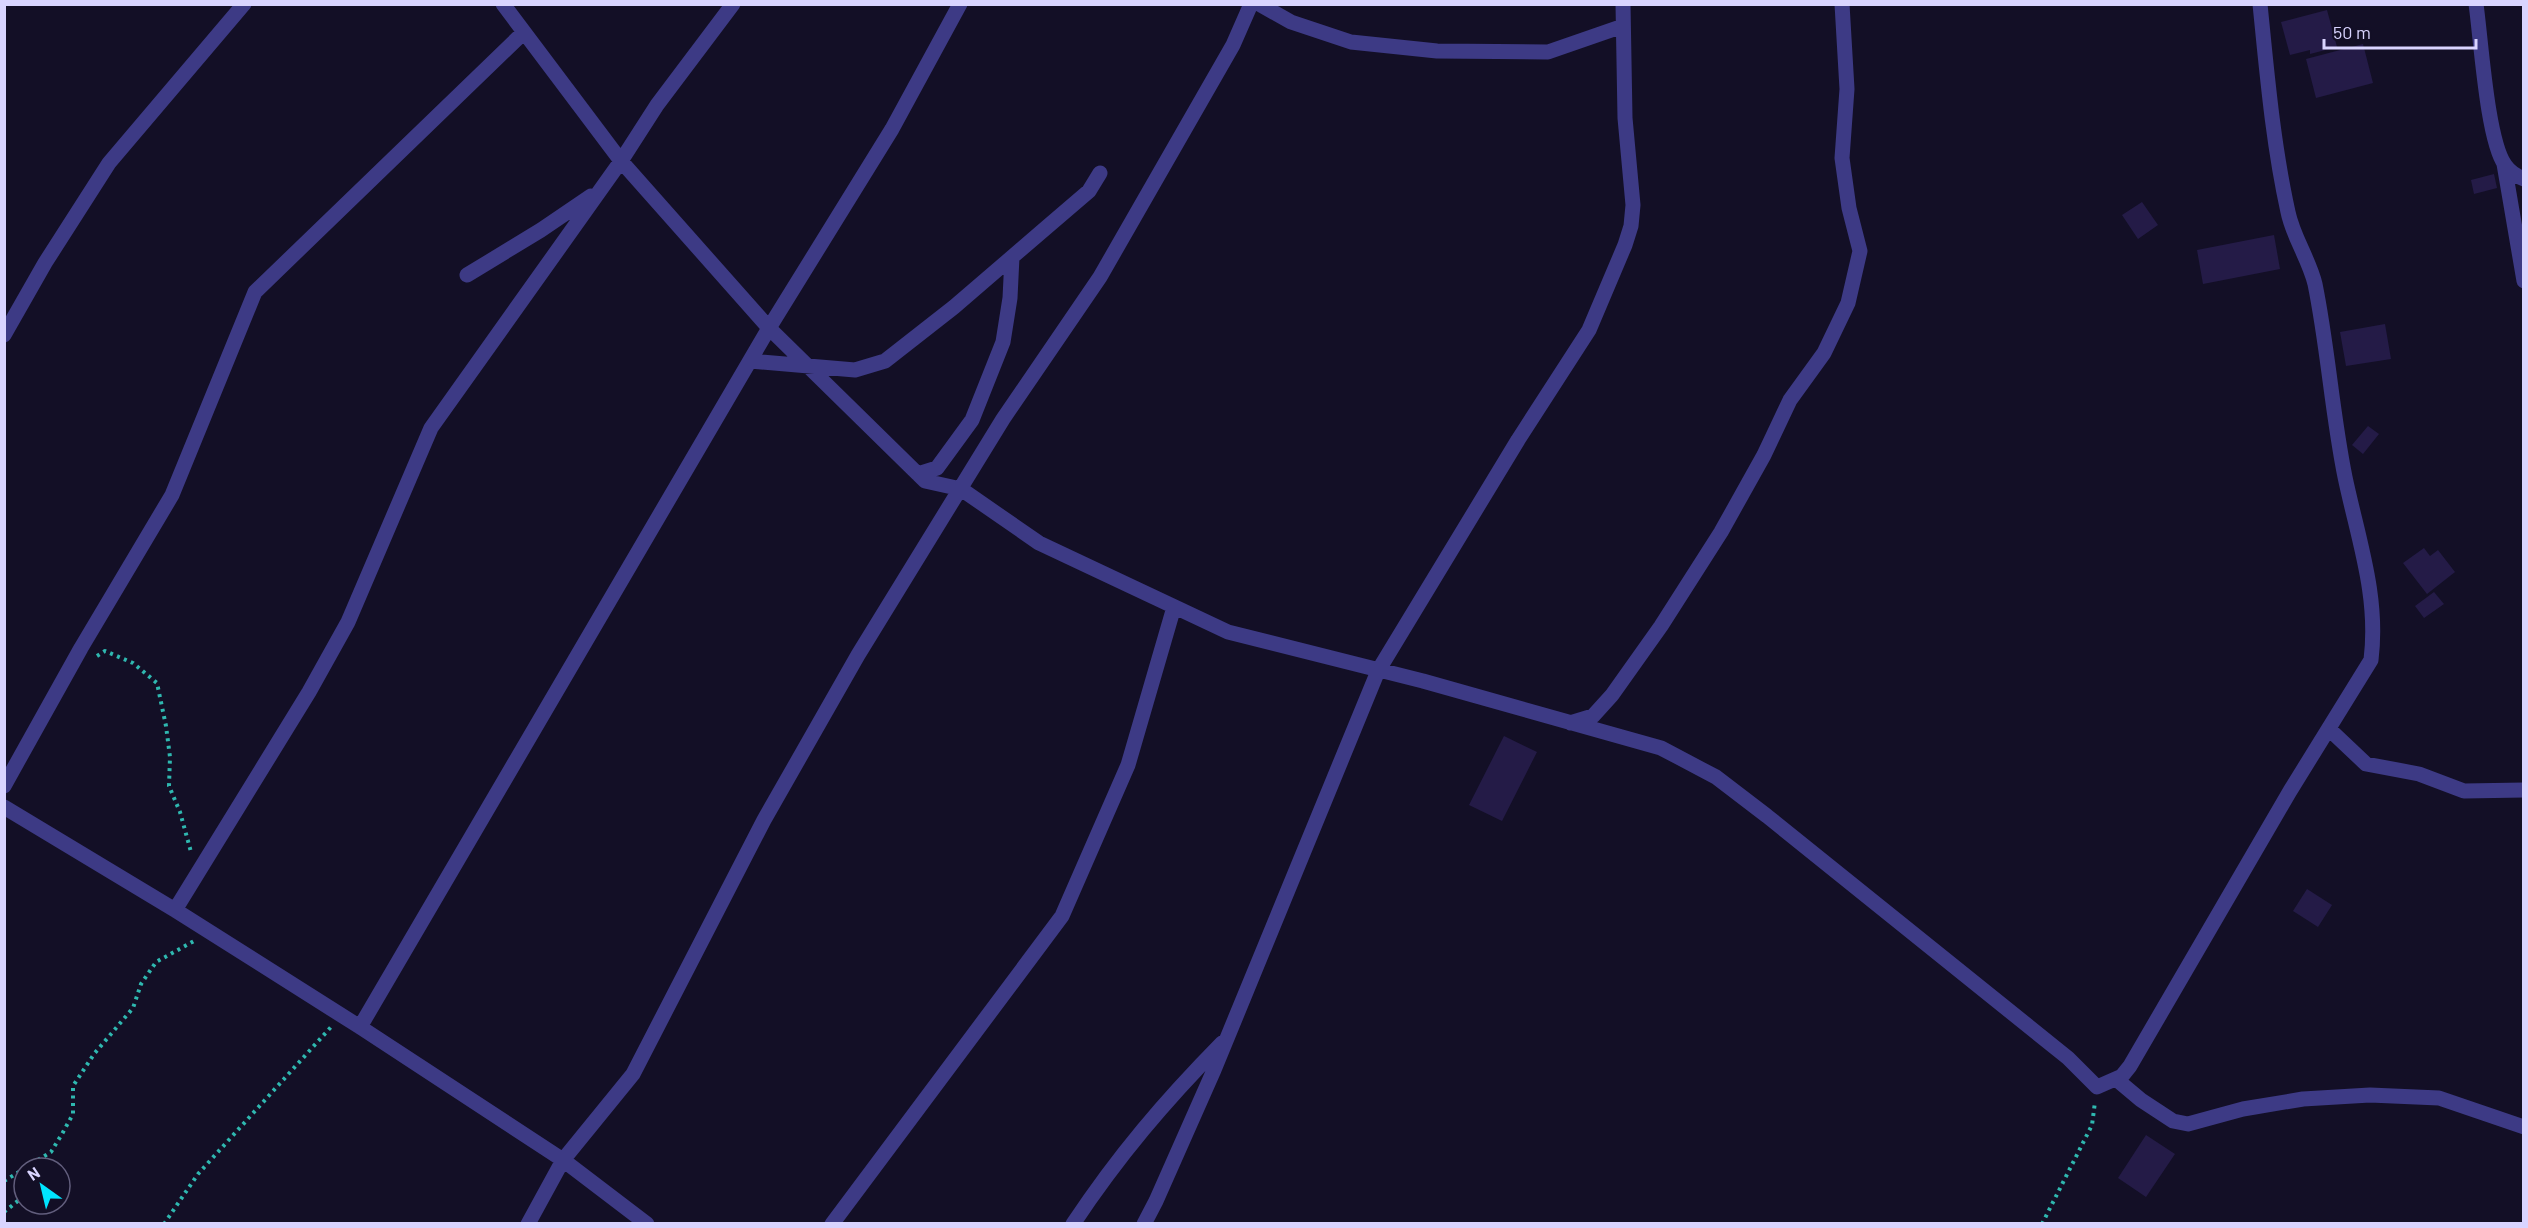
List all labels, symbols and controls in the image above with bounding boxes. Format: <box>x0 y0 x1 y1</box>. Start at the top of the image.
scale bar <box>2324 12 2476 50</box>
text: 50 m <box>2333 21 2371 43</box>
north arrow <box>12 1156 72 1216</box>
text: N <box>24 1162 43 1184</box>

